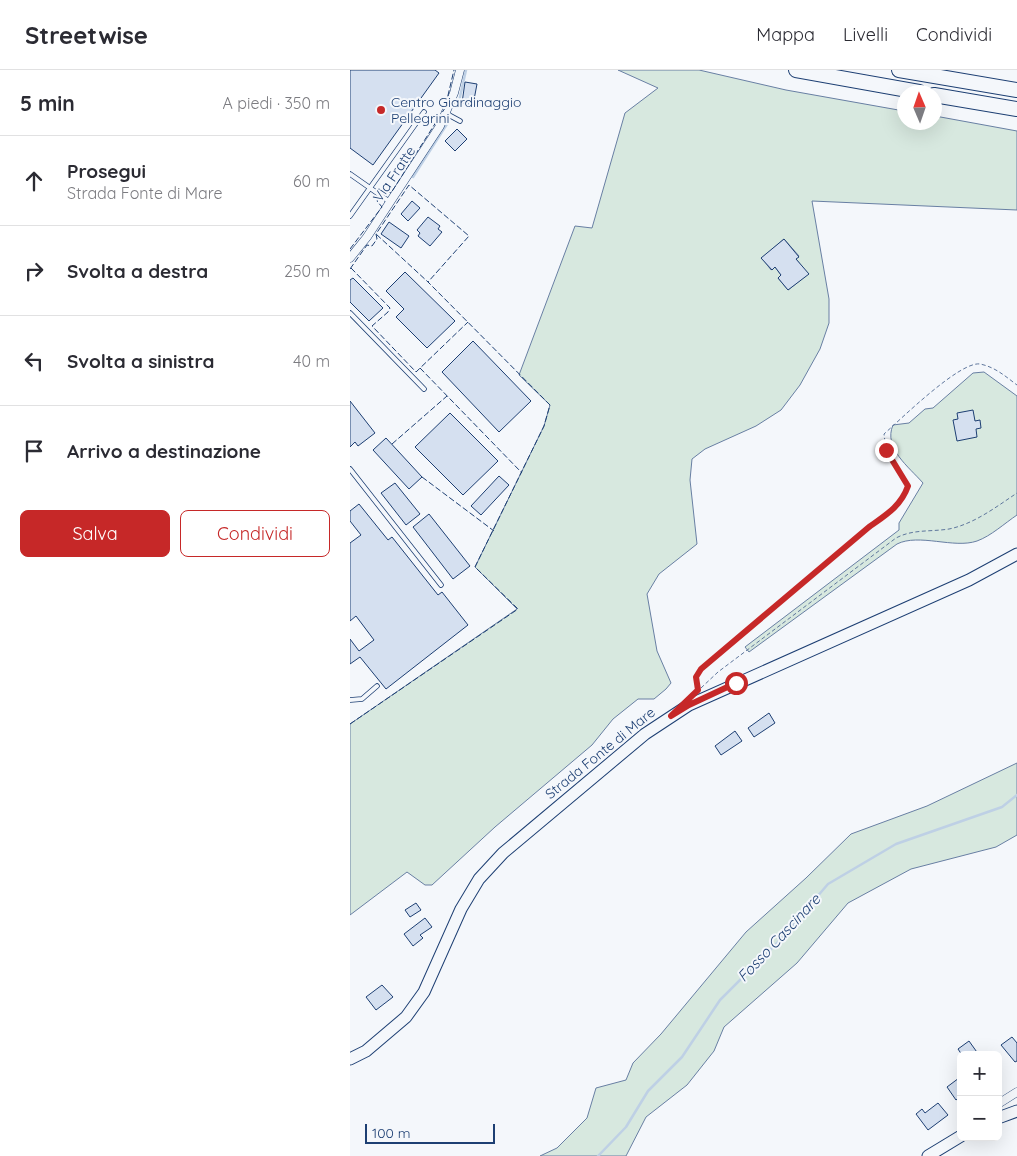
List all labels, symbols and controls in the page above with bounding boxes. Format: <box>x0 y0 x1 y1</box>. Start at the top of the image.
text: Streetwise <box>25 20 148 50</box>
text: Mappa <box>756 23 815 46</box>
text: Livelli <box>843 23 888 46</box>
text: Condividi <box>916 23 992 46</box>
north arrow <box>897 85 942 130</box>
text: 5 min <box>20 90 75 116</box>
text: A piedi · 350 m <box>223 93 330 113</box>
place label: Centro Giardinaggio Pellegrini <box>391 93 522 127</box>
marker: Centro Giardinaggio Pellegrini <box>375 104 387 116</box>
street label: Via Fratte <box>369 143 419 205</box>
text: Prosegui <box>67 159 146 183</box>
icon: ahead <box>20 167 48 195</box>
text: 60 m <box>293 171 330 191</box>
text: Strada Fonte di Mare <box>67 183 223 203</box>
icon: right <box>20 257 48 285</box>
text: Svolta a destra <box>67 259 208 283</box>
text: 250 m <box>284 261 330 281</box>
icon: left <box>20 347 48 375</box>
text: Svolta a sinistra <box>67 349 214 373</box>
text: 40 m <box>293 351 330 371</box>
icon: arrive <box>20 437 48 465</box>
text: Arrivo a destinazione <box>67 439 261 463</box>
route end <box>875 439 898 462</box>
button: Salva <box>20 510 170 557</box>
button: Condividi <box>180 510 330 557</box>
route start <box>725 672 748 695</box>
street label: Strada Fonte di Mare <box>541 703 659 803</box>
water label: Fosso Cascinare <box>733 889 825 986</box>
map controls <box>957 1051 1002 1141</box>
button: + <box>957 1051 1002 1096</box>
button: − <box>957 1096 1002 1141</box>
scale bar <box>365 1121 495 1144</box>
text: 100 m <box>372 1124 410 1142</box>

